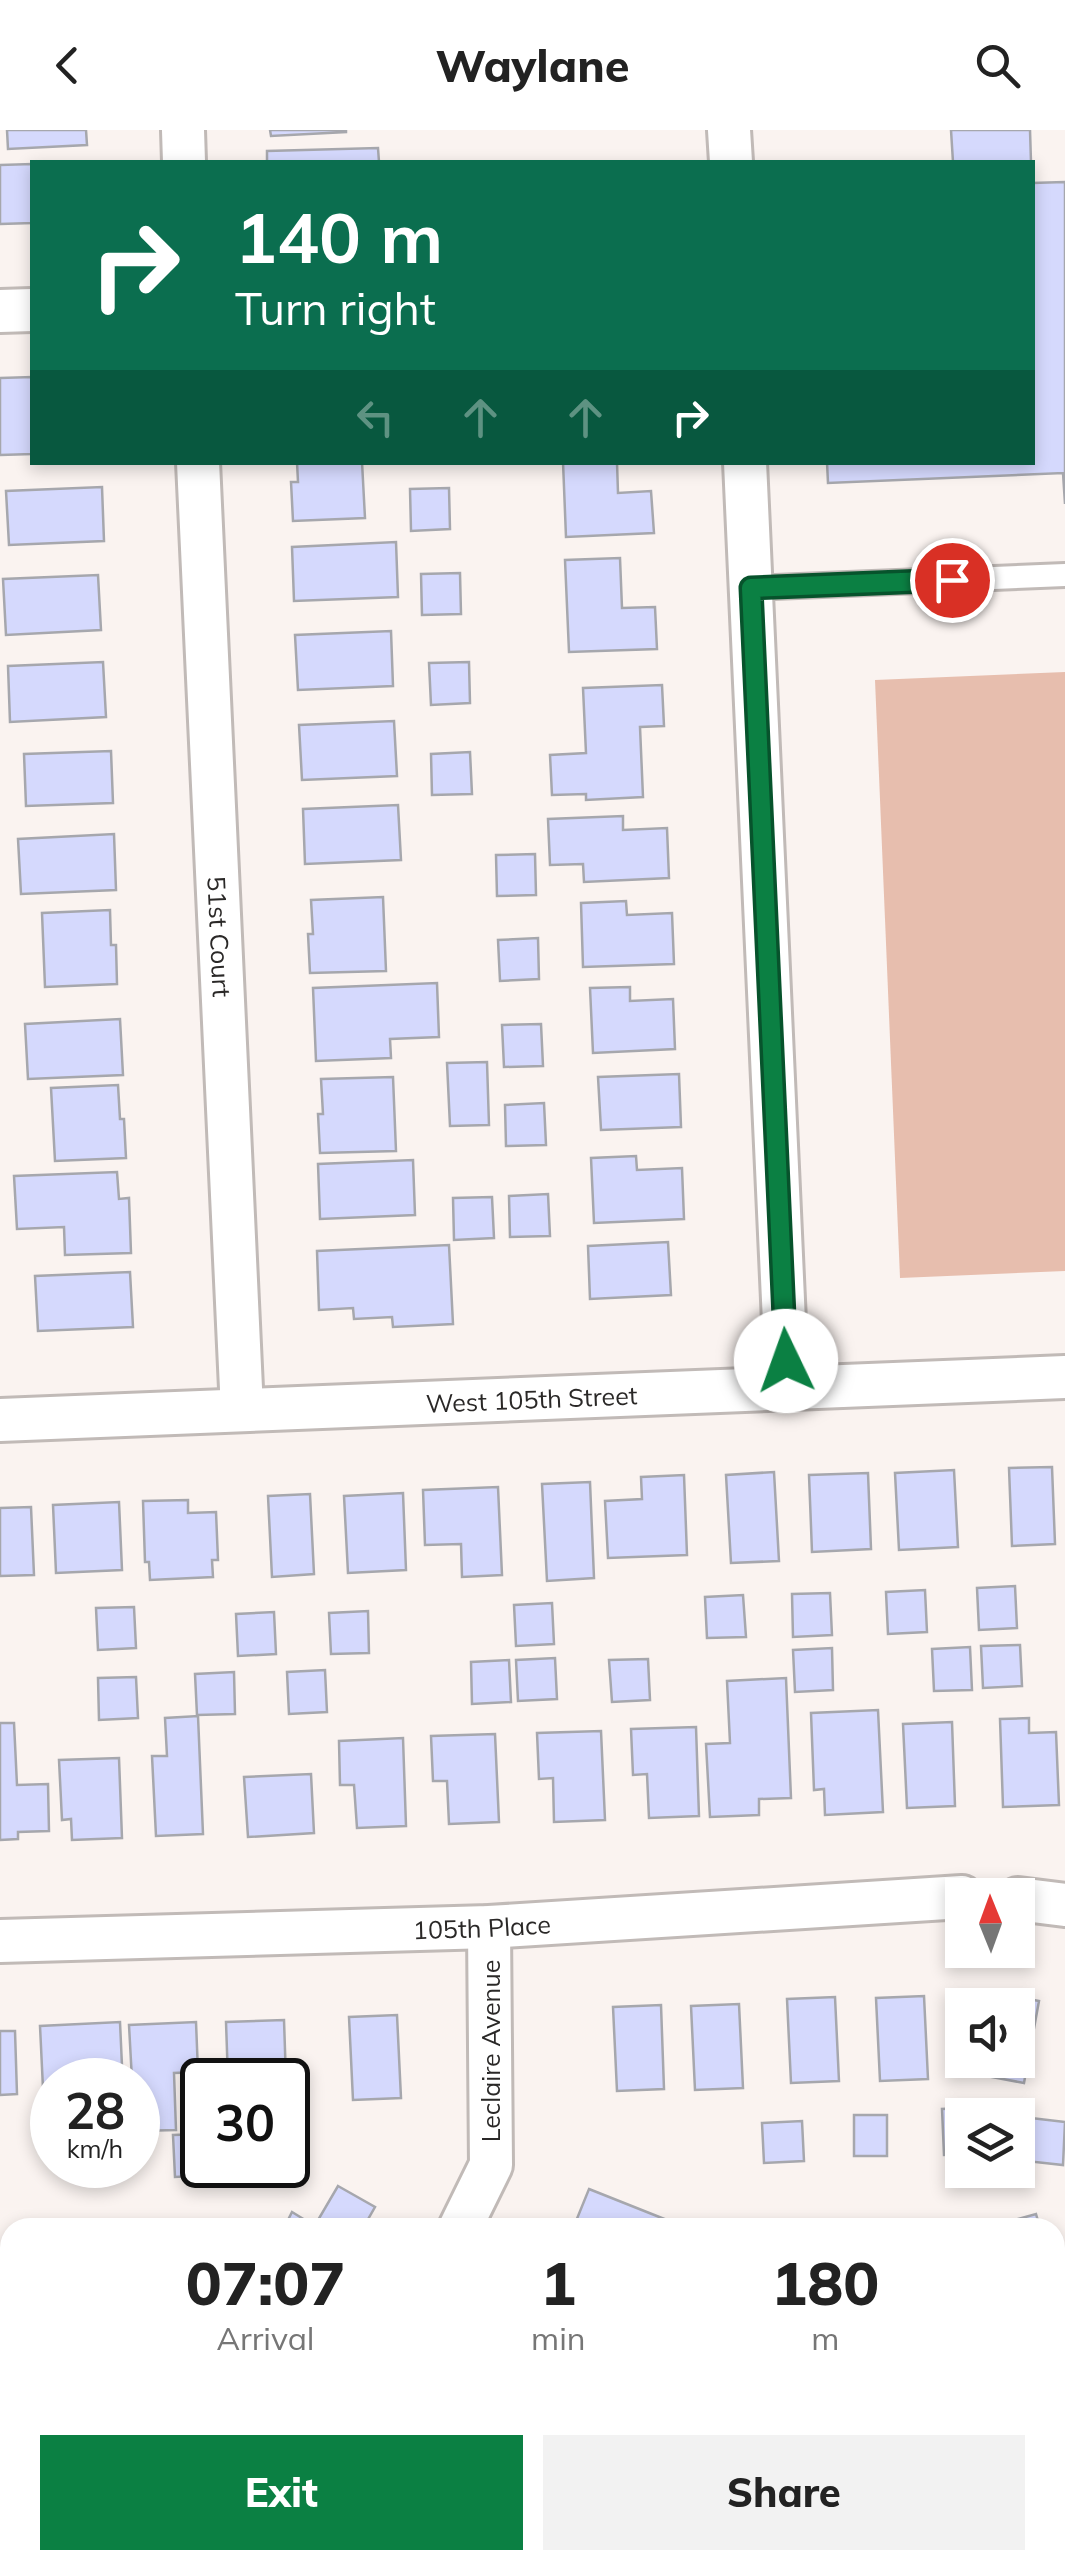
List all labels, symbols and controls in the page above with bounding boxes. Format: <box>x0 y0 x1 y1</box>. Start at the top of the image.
text: Waylane <box>436 37 629 93</box>
icon: back <box>40 38 95 93</box>
icon: search <box>970 38 1025 93</box>
text: 140 m <box>235 193 443 281</box>
icon: right <box>70 200 200 330</box>
text: Turn right <box>235 280 436 336</box>
icon: left <box>348 390 403 445</box>
icon: ahead <box>453 390 508 445</box>
icon: ahead <box>558 390 613 445</box>
icon: right <box>663 390 718 445</box>
pin <box>910 538 995 623</box>
icon: arrive <box>925 553 980 608</box>
street label: 51st Court <box>202 875 238 998</box>
position arrow <box>734 1309 838 1413</box>
street label: West 105th Street <box>425 1379 638 1418</box>
north arrow <box>945 1878 1035 1968</box>
map controls <box>945 1878 1035 2188</box>
street label: 105th Place <box>412 1908 552 1945</box>
street label: Leclaire Avenue <box>475 1960 506 2142</box>
button: sound <box>945 1988 1035 2078</box>
speed limit sign: 30 <box>180 2058 310 2188</box>
text: 28 <box>65 2079 125 2142</box>
button: layers <box>945 2098 1035 2188</box>
text: km/h <box>67 2133 123 2164</box>
text: 07:07 <box>186 2245 345 2320</box>
text: 1 <box>540 2245 576 2320</box>
text: 180 <box>771 2245 879 2320</box>
text: Arrival <box>217 2318 314 2358</box>
text: min <box>531 2318 586 2358</box>
text: m <box>811 2318 839 2358</box>
button: Exit <box>40 2435 523 2550</box>
button: Share <box>543 2435 1025 2550</box>

